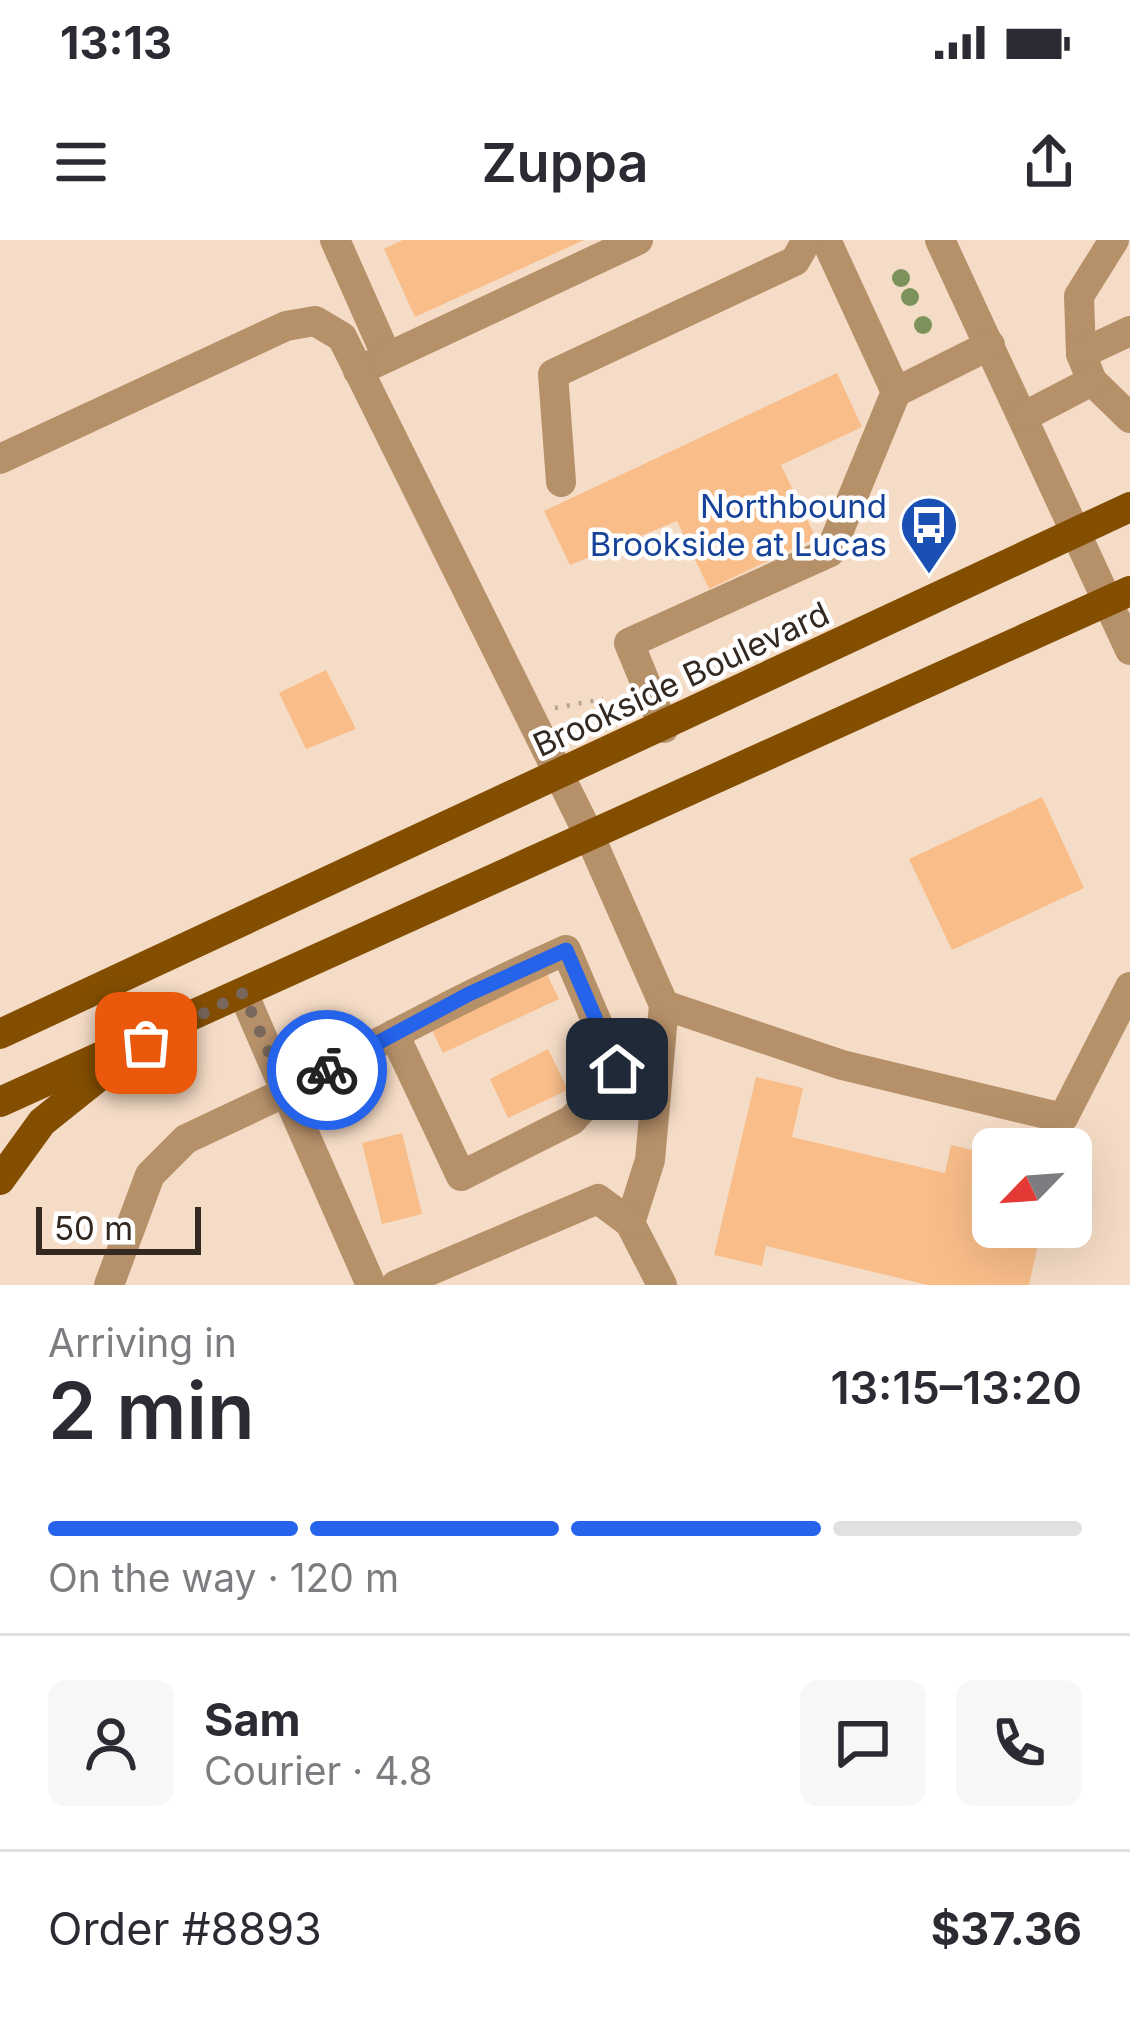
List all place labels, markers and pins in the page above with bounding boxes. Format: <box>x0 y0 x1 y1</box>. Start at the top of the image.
place label: Northbound Brookside at Lucas <box>590 486 887 564</box>
bus stop icon: Northbound Brookside at Lucas <box>898 494 960 576</box>
pin <box>95 992 197 1094</box>
pin <box>566 1018 668 1120</box>

